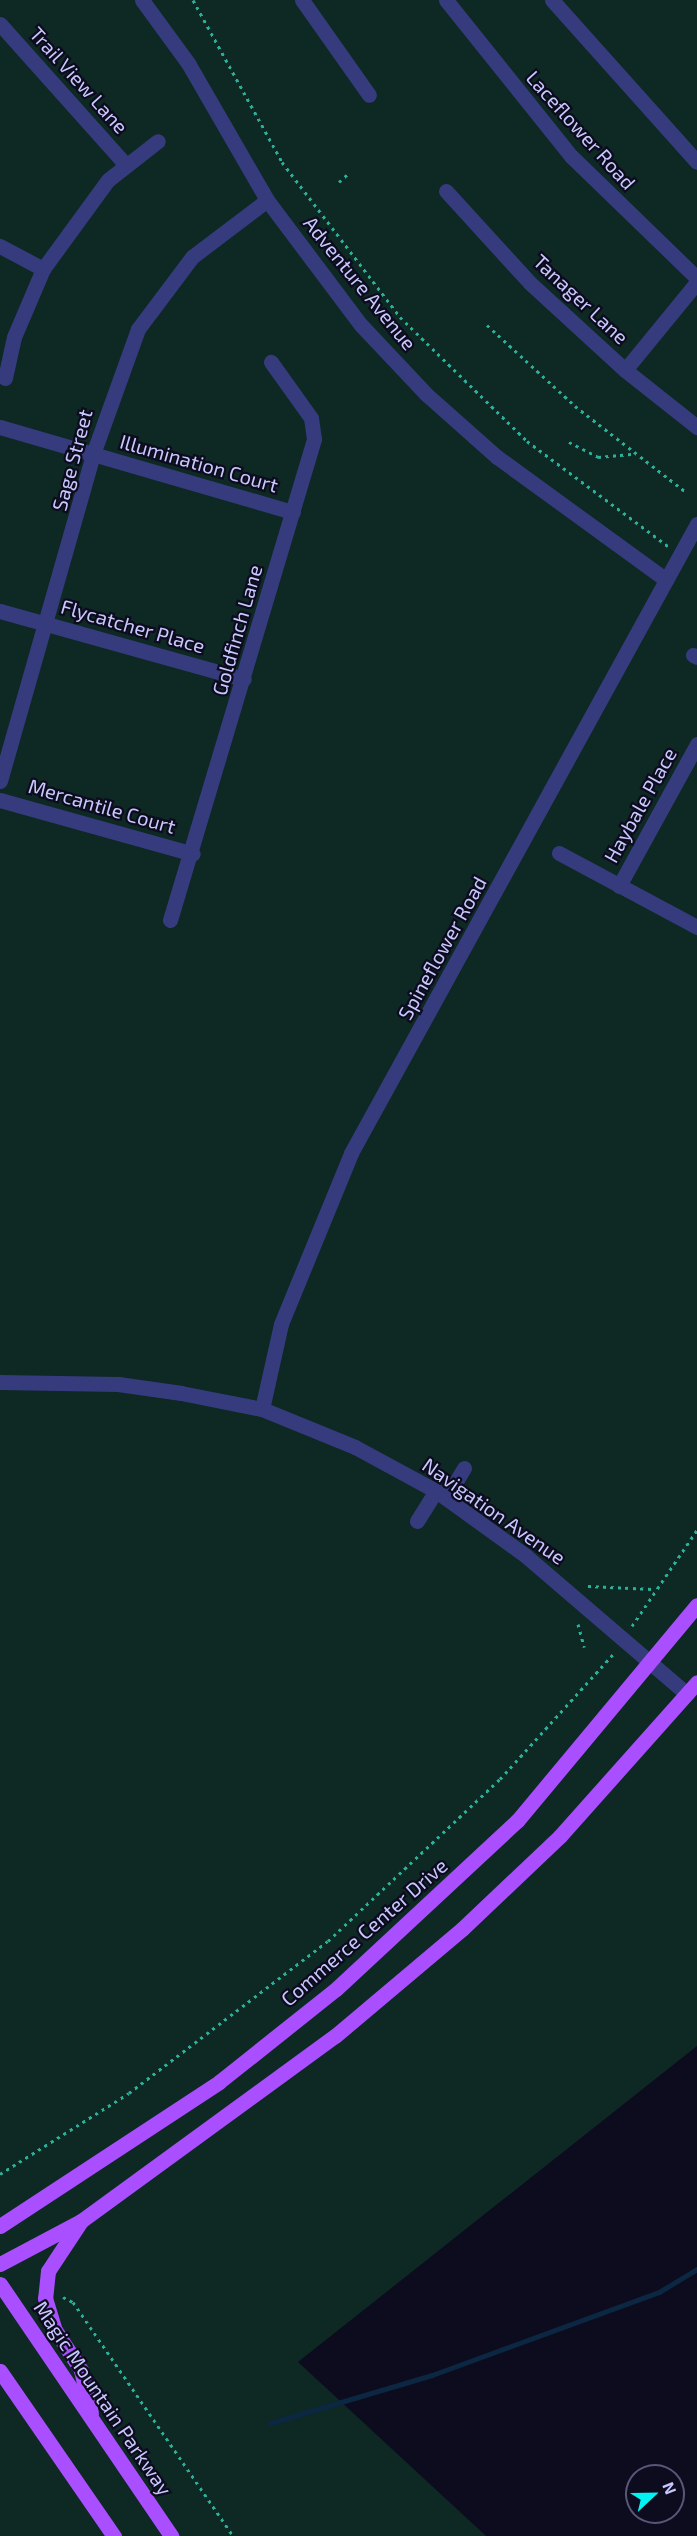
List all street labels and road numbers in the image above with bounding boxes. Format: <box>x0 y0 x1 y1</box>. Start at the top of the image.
street label: Trail View Lane <box>24 21 134 139</box>
street label: Laceflower Road <box>521 65 641 195</box>
street label: Adventure Avenue <box>299 211 421 355</box>
street label: Tanager Lane <box>528 249 634 349</box>
street label: Sage Street <box>47 407 97 513</box>
street label: Illumination Court <box>117 429 281 497</box>
street label: Goldfinch Lane <box>207 562 267 698</box>
street label: Flycatcher Place <box>58 594 208 658</box>
street label: Haybale Place <box>599 743 681 867</box>
street label: Mercantile Court <box>26 774 178 838</box>
street label: Spineflower Road <box>393 872 491 1024</box>
street label: Navigation Avenue <box>418 1452 570 1570</box>
street label: Commerce Center Drive <box>276 1853 452 2011</box>
street label: Magic Mountain Parkway <box>29 2296 177 2500</box>

